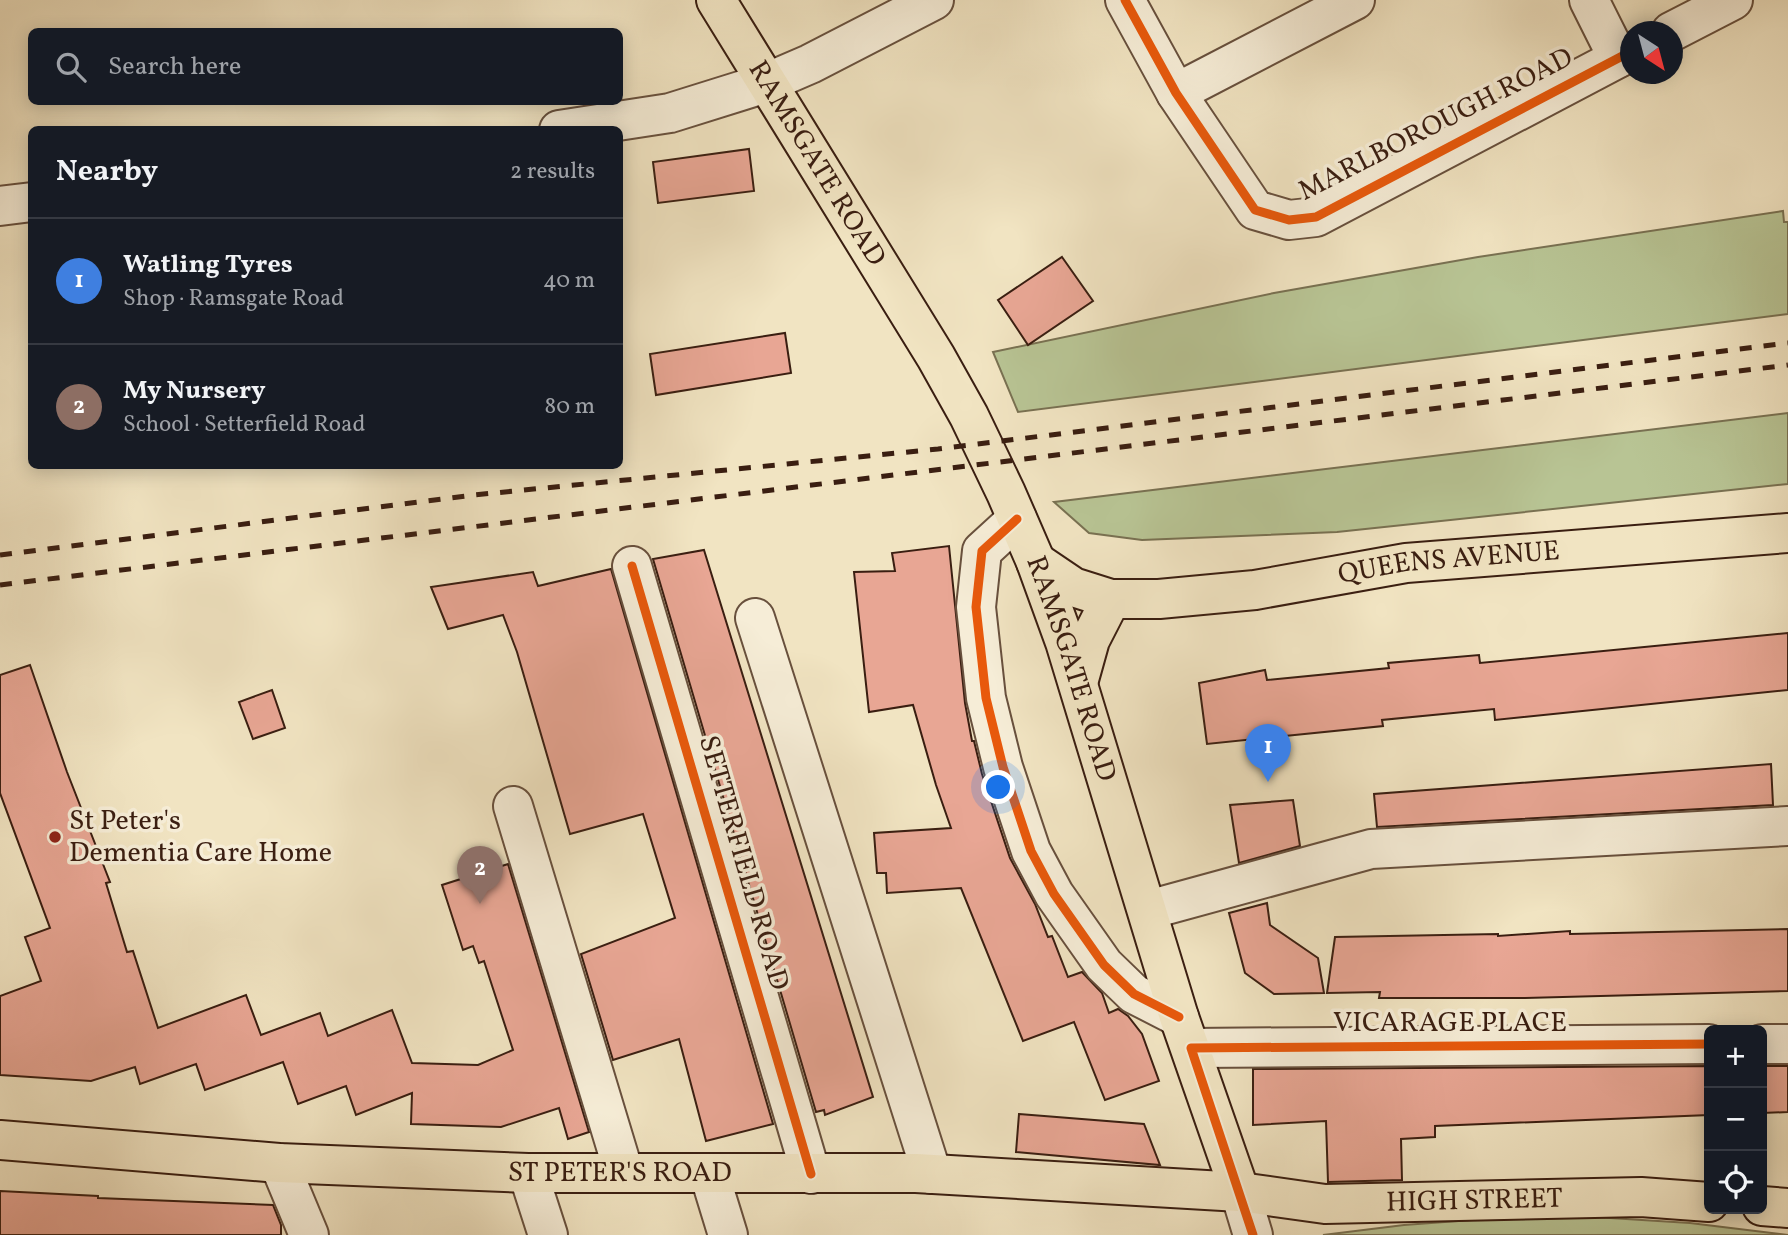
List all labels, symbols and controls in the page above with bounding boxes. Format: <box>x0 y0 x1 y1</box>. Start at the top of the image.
north arrow <box>1620 21 1683 84</box>
search box <box>28 28 623 105</box>
street label: MARLBOROUGH ROAD <box>1292 39 1580 211</box>
icon: search <box>52 48 90 86</box>
text: Search here <box>108 49 241 85</box>
street label: RAMSGATE ROAD <box>738 53 895 274</box>
text: Nearby <box>56 151 158 193</box>
text: 2 results <box>510 156 595 188</box>
text: Watling Tyres <box>123 247 293 283</box>
text: 1 <box>74 265 84 297</box>
text: 40 m <box>543 265 595 297</box>
text: Shop · Ramsgate Road <box>123 283 344 315</box>
text: My Nursery <box>123 373 266 409</box>
text: 2 <box>73 391 85 423</box>
text: 80 m <box>545 391 595 423</box>
text: School · Setterfield Road <box>123 409 365 441</box>
street label: QUEENS AVENUE <box>1335 531 1561 594</box>
street label: RAMSGATE ROAD <box>1016 550 1126 786</box>
pin: 1 <box>1245 724 1291 782</box>
street label: SETTERFIELD ROAD <box>688 731 798 995</box>
your location <box>981 770 1015 804</box>
place label: St Peter's Dementia Care Home <box>69 802 332 873</box>
marker: St Peter's Dementia Care Home <box>47 829 63 845</box>
pin: 2 <box>457 846 503 904</box>
street label: VICARAGE PLACE <box>1333 1004 1567 1043</box>
map controls <box>1704 1025 1767 1214</box>
button: + <box>1704 1025 1767 1088</box>
button: − <box>1704 1088 1767 1151</box>
button: locate <box>1704 1151 1767 1214</box>
street label: ST PETER'S ROAD <box>507 1153 732 1193</box>
street label: HIGH STREET <box>1386 1179 1563 1222</box>

